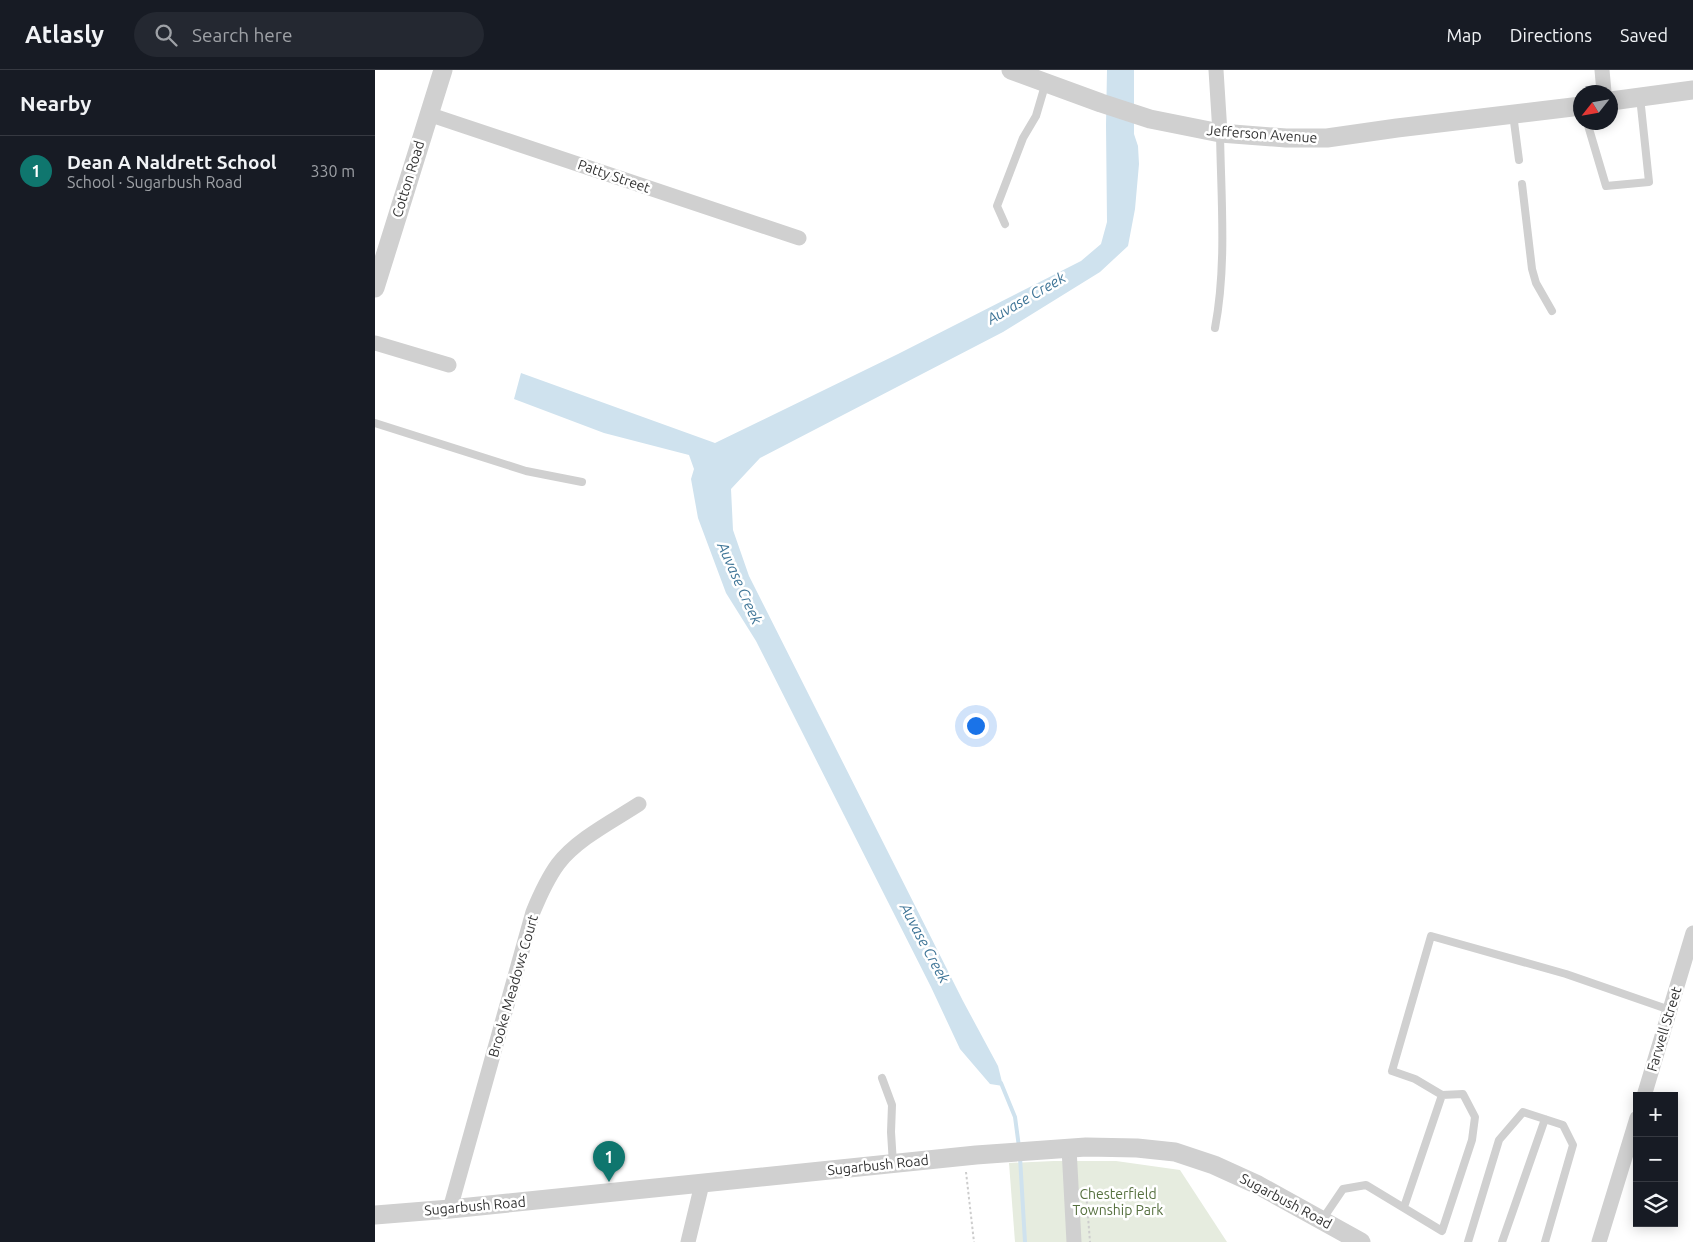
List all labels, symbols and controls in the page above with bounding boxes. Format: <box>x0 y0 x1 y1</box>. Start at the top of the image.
search box <box>134 12 484 57</box>
text: Atlasly <box>25 21 104 48</box>
icon: search <box>152 21 180 49</box>
text: Search here <box>192 24 292 46</box>
text: Map <box>1446 25 1482 45</box>
text: Directions <box>1510 25 1592 45</box>
text: Saved <box>1620 25 1668 45</box>
north arrow <box>1573 85 1618 130</box>
text: Nearby <box>20 91 91 115</box>
street label: Jefferson Avenue <box>1206 122 1318 146</box>
street label: Cotton Road <box>389 139 427 219</box>
text: Dean A Naldrett School <box>67 151 277 173</box>
street label: Patty Street <box>576 156 653 196</box>
text: 1 <box>31 162 41 180</box>
text: 330 m <box>310 162 355 180</box>
text: School · Sugarbush Road <box>67 173 242 191</box>
water label: Auvase Creek <box>983 268 1069 328</box>
water label: Auvase Creek <box>714 538 766 627</box>
your location <box>963 713 989 739</box>
water label: Auvase Creek <box>896 899 953 986</box>
street label: Brooke Meadows Court <box>485 912 541 1059</box>
street label: Farwell Street <box>1644 984 1685 1073</box>
map controls <box>1633 1092 1678 1227</box>
button: + <box>1633 1092 1678 1137</box>
button: − <box>1633 1137 1678 1182</box>
pin: 1 <box>593 1141 625 1182</box>
street label: Sugarbush Road <box>827 1152 929 1178</box>
street label: Sugarbush Road <box>1237 1170 1335 1232</box>
button: layers <box>1633 1182 1678 1227</box>
park label: Chesterfield Township Park <box>1073 1186 1163 1218</box>
street label: Sugarbush Road <box>424 1194 526 1218</box>

